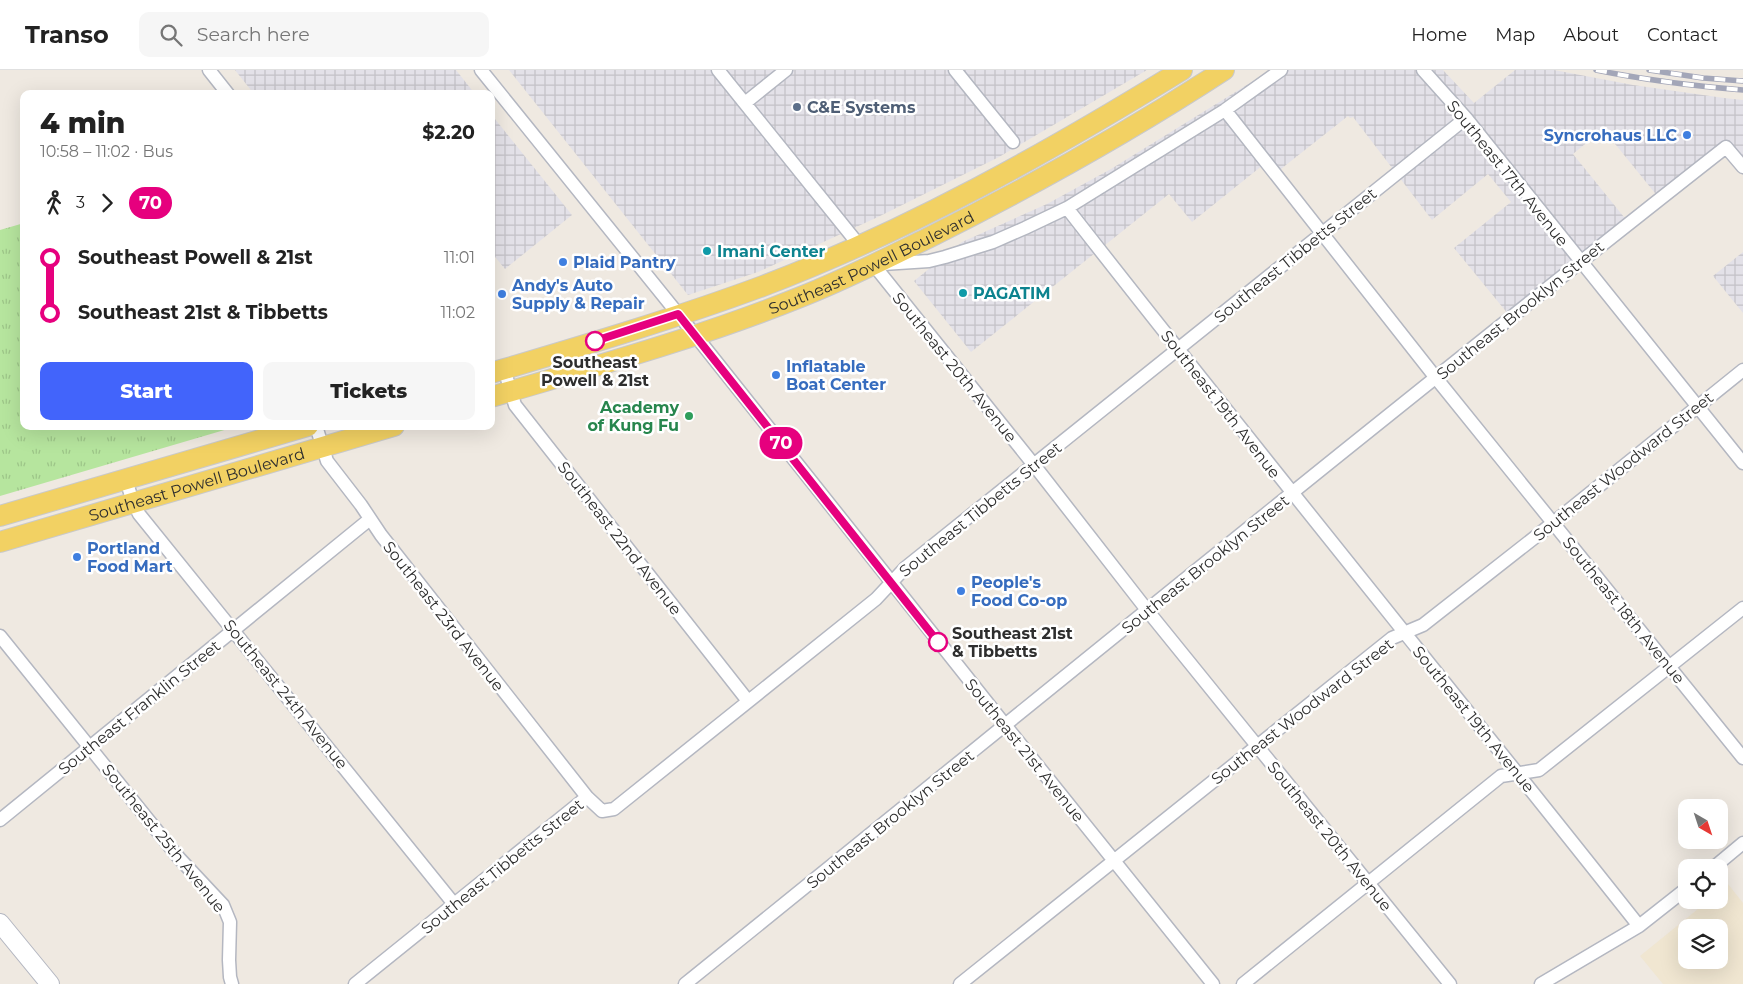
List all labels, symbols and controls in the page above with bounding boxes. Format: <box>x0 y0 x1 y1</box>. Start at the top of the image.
search box <box>139 12 489 57</box>
text: Transo <box>25 20 109 49</box>
icon: search <box>157 21 185 49</box>
text: Search here <box>197 23 310 46</box>
text: Home <box>1411 24 1467 46</box>
text: Map <box>1495 24 1535 46</box>
text: About <box>1563 24 1619 46</box>
text: Contact <box>1647 24 1718 46</box>
street label: Southeast 17th Avenue <box>1443 97 1572 250</box>
place label: C&E Systems <box>807 98 916 117</box>
marker: C&E Systems <box>791 101 803 113</box>
text: 4 min <box>40 106 125 140</box>
text: $2.20 <box>422 121 475 144</box>
place label: Syncrohaus LLC <box>1544 126 1677 145</box>
marker: Syncrohaus LLC <box>1681 129 1693 141</box>
text: 10:58 – 11:02 · Bus <box>40 142 173 161</box>
street label: Southeast Tibbetts Street <box>1210 184 1381 327</box>
icon: walk <box>40 189 68 217</box>
icon: forward <box>93 189 121 217</box>
text: 70 <box>139 192 162 214</box>
text: 3 <box>76 193 85 212</box>
street label: Southeast Powell Boulevard <box>766 207 977 319</box>
street label: Southeast Brooklyn Street <box>1433 237 1608 384</box>
place label: Imani Center <box>717 242 826 261</box>
marker: Imani Center <box>701 245 713 257</box>
text: Southeast Powell & 21st <box>78 246 313 269</box>
text: 11:01 <box>444 248 475 267</box>
place label: Plaid Pantry <box>573 253 676 272</box>
marker: Plaid Pantry <box>557 256 569 268</box>
place label: Andy's Auto Supply & Repair <box>511 276 645 313</box>
place label: PAGATIM <box>973 284 1051 303</box>
marker: PAGATIM <box>957 287 969 299</box>
marker: Andy's Auto Supply & Repair <box>496 288 508 300</box>
street label: Southeast 20th Avenue <box>888 289 1021 446</box>
text: Southeast 21st & Tibbetts <box>78 301 328 324</box>
text: 11:02 <box>440 303 475 322</box>
street label: Southeast 19th Avenue <box>1157 326 1284 482</box>
marker: Southeast Powell & 21st <box>585 331 605 351</box>
place label: Southeast Powell & 21st <box>541 353 649 390</box>
place label: Inflatable Boat Center <box>786 357 886 394</box>
button: Start <box>40 362 253 420</box>
button: Tickets <box>263 362 475 420</box>
marker: Inflatable Boat Center <box>770 369 782 381</box>
street label: Southeast Woodward Street <box>1530 388 1717 545</box>
place label: Academy of Kung Fu <box>587 398 679 435</box>
marker: Academy of Kung Fu <box>683 410 695 422</box>
line badge: 70 <box>758 427 804 459</box>
text: 70 <box>769 432 793 454</box>
street label: Southeast Tibbetts Street <box>895 438 1066 581</box>
street label: Southeast Powell Boulevard <box>86 444 307 525</box>
street label: Southeast 22nd Avenue <box>554 458 685 619</box>
street label: Southeast Brooklyn Street <box>1118 491 1293 638</box>
street label: Southeast 18th Avenue <box>1559 533 1689 687</box>
street label: Southeast 23rd Avenue <box>379 538 508 695</box>
place label: Portland Food Mart <box>87 539 173 576</box>
marker: Portland Food Mart <box>71 551 83 563</box>
place label: People's Food Co-op <box>971 573 1067 610</box>
marker: People's Food Co-op <box>955 585 967 597</box>
street label: Southeast 24th Avenue <box>220 616 352 773</box>
place label: Southeast 21st & Tibbetts <box>952 624 1073 661</box>
marker: Southeast 21st & Tibbetts <box>928 632 948 652</box>
street label: Southeast Woodward Street <box>1207 634 1398 788</box>
street label: Southeast Franklin Street <box>55 636 225 779</box>
street label: Southeast 19th Avenue <box>1409 642 1539 796</box>
street label: Southeast 21st Avenue <box>961 675 1088 826</box>
street label: Southeast Brooklyn Street <box>803 746 978 893</box>
street label: Southeast 20th Avenue <box>1263 758 1396 915</box>
street label: Southeast 25th Avenue <box>98 760 229 916</box>
street label: Southeast Tibbetts Street <box>417 795 588 938</box>
north arrow <box>1678 799 1728 849</box>
map controls <box>1678 799 1728 969</box>
button: locate <box>1678 859 1728 909</box>
button: layers <box>1678 919 1728 969</box>

